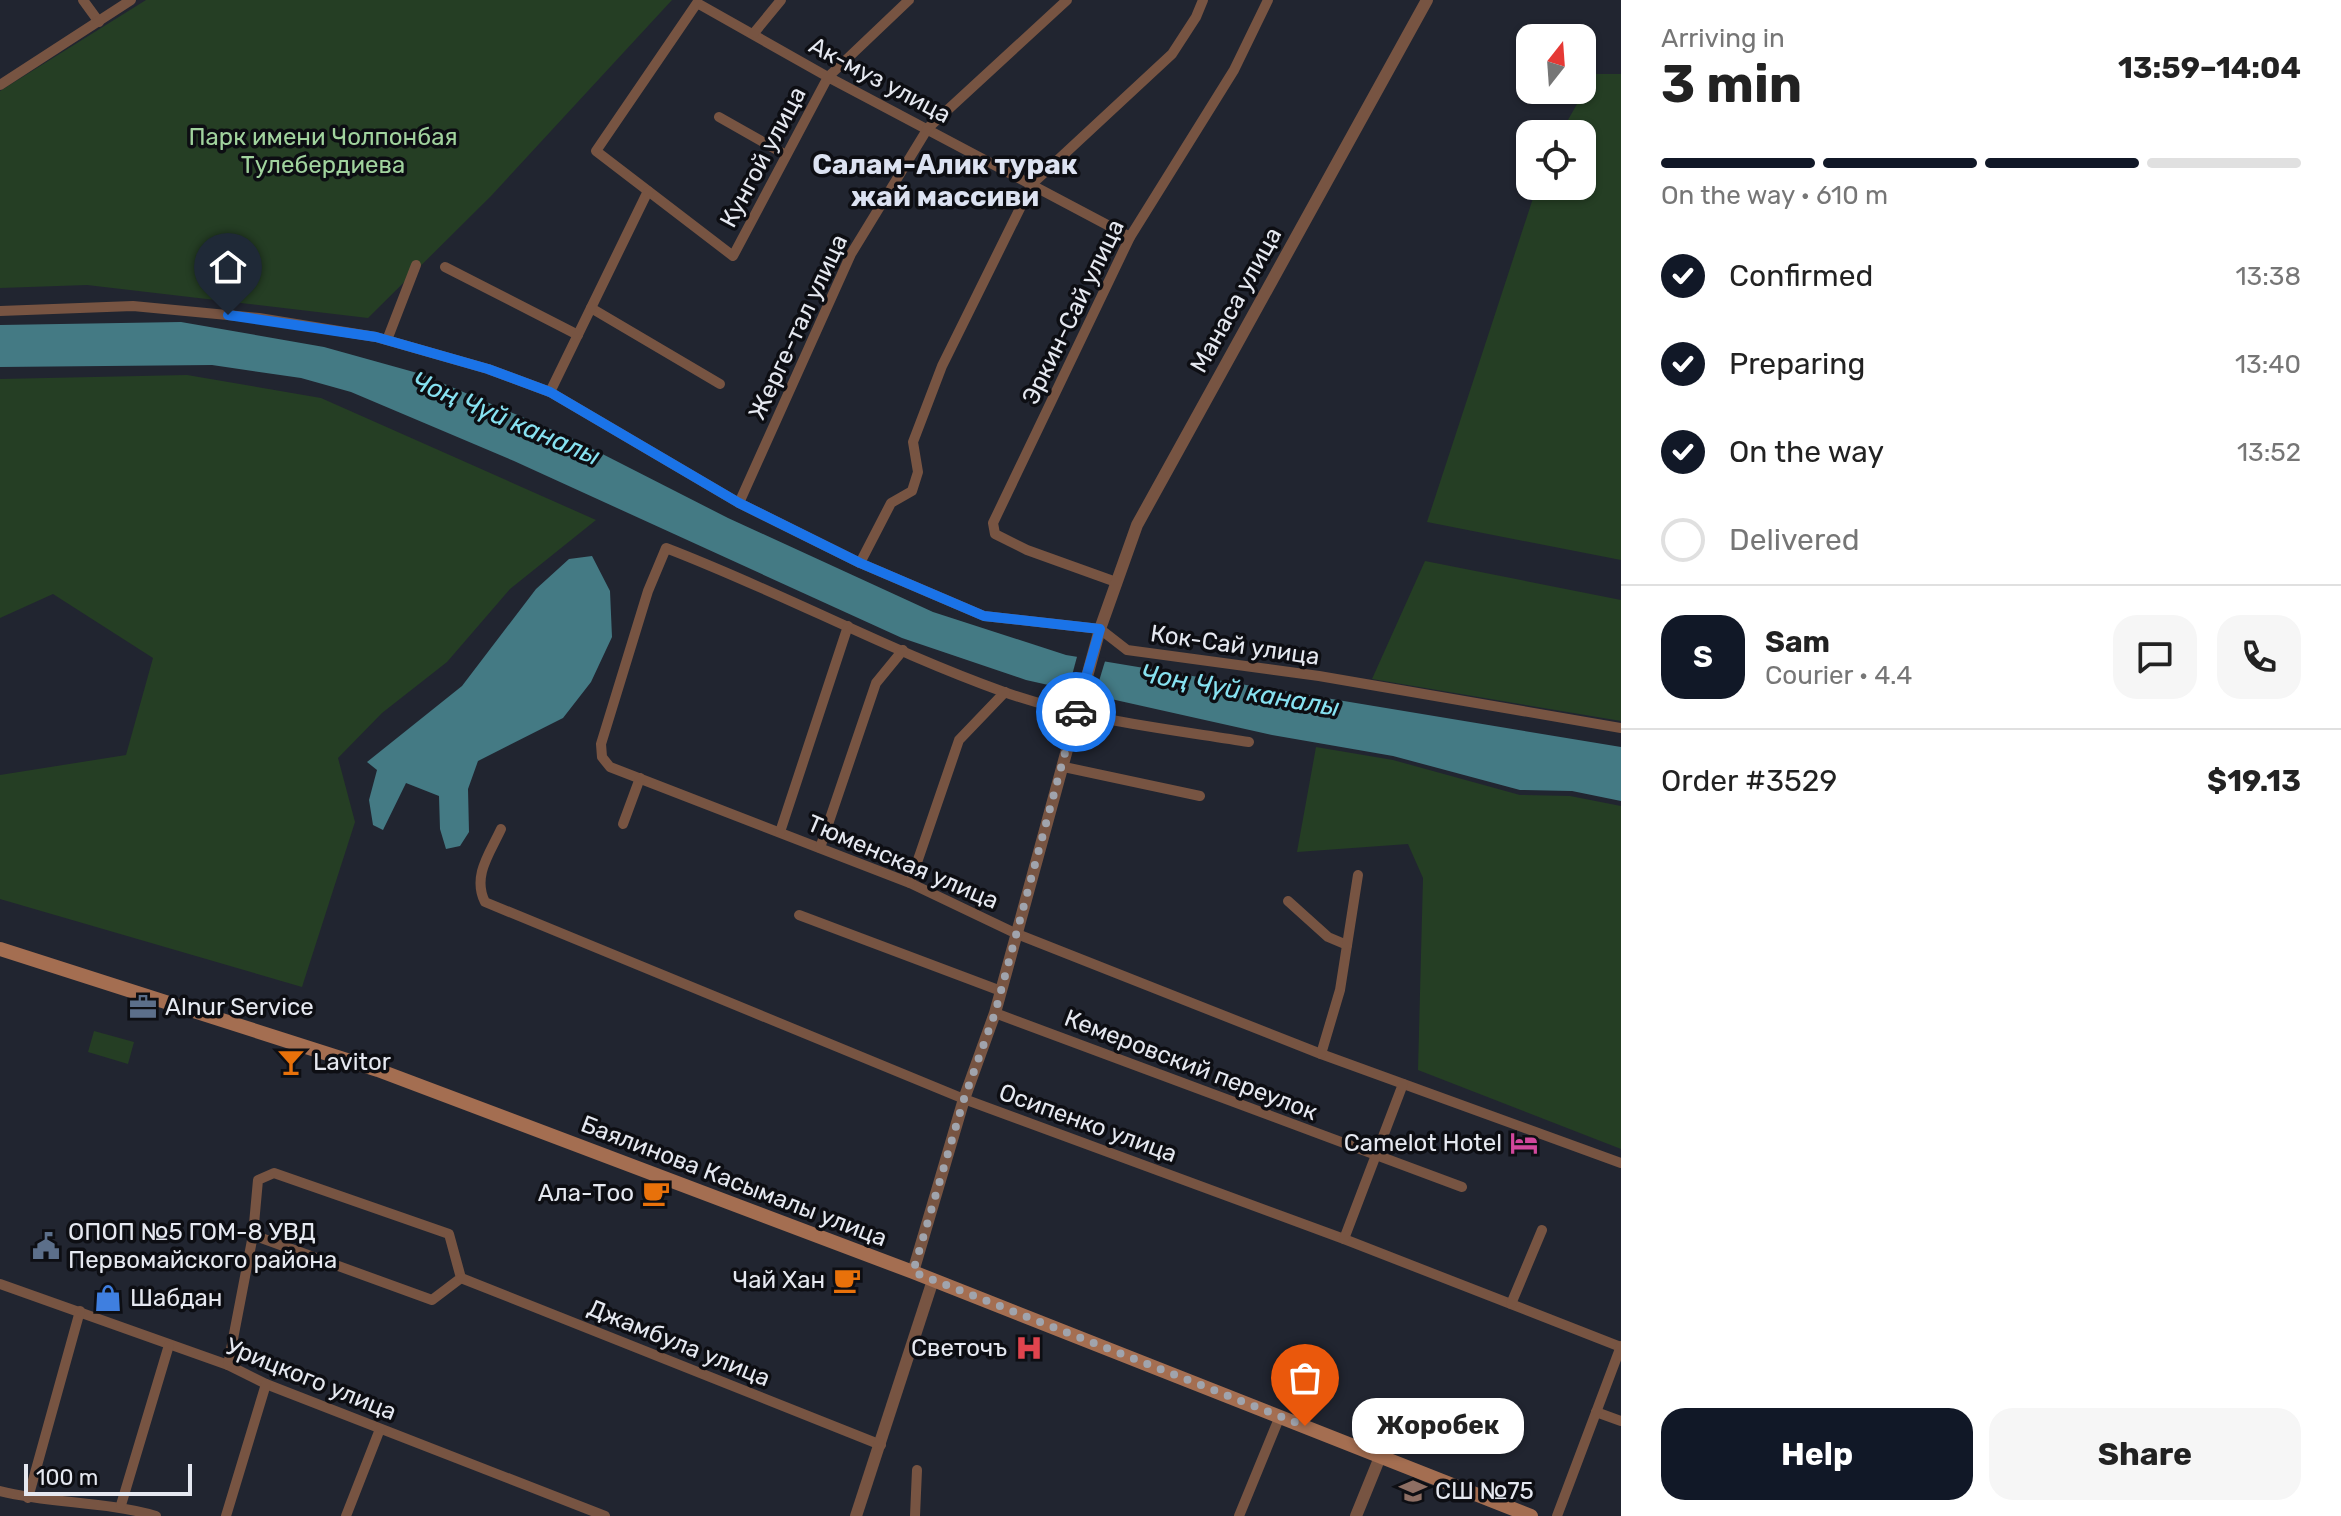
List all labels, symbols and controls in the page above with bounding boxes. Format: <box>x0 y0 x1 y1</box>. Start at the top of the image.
text: Arriving in <box>1661 23 1785 54</box>
north arrow <box>1516 24 1596 104</box>
map controls <box>1516 24 1596 200</box>
street label: Ак-муз улица <box>804 31 956 129</box>
text: 13:59–14:04 <box>2118 50 2301 86</box>
text: 3 min <box>1661 53 1802 115</box>
street label: Кунгой улица <box>714 82 812 232</box>
button: locate <box>1516 120 1596 200</box>
park label: Парк имени Чолпонбая Тулебердиева <box>188 123 458 179</box>
district label: Салам-Алик турак жай массиви <box>812 148 1078 213</box>
text: On the way · 610 m <box>1661 180 1888 211</box>
street label: Эркин-Сай улица <box>1016 215 1130 409</box>
street label: Манаса улица <box>1185 223 1287 377</box>
street label: Жерге-тал улица <box>743 230 853 424</box>
pin <box>194 233 262 315</box>
icon: home <box>206 245 250 289</box>
icon: check <box>1661 254 1705 298</box>
text: Confirmed <box>1729 258 1873 294</box>
text: 13:38 <box>2235 261 2301 292</box>
icon: check <box>1661 342 1705 386</box>
text: Preparing <box>1729 346 1865 382</box>
text: 13:40 <box>2235 349 2301 380</box>
water label: Чоң Чүй каналы <box>407 365 605 472</box>
icon: check <box>1661 430 1705 474</box>
text: On the way <box>1729 434 1884 470</box>
text: 13:52 <box>2237 437 2301 468</box>
text: Delivered <box>1729 522 1860 558</box>
button: chat <box>2113 615 2197 699</box>
button: phone <box>2217 615 2301 699</box>
street label: Кок-Сай улица <box>1149 619 1321 671</box>
text: Sam <box>1765 624 1830 660</box>
text: S <box>1693 639 1713 675</box>
water label: Чоң Чүй каналы <box>1138 658 1342 723</box>
text: Courier · 4.4 <box>1765 660 1912 691</box>
courier <box>1036 672 1116 752</box>
icon: car <box>1054 690 1098 734</box>
text: Order #3529 <box>1661 763 1837 799</box>
text: $19.13 <box>2207 763 2301 799</box>
street label: Тюменская улица <box>803 809 1003 915</box>
office icon: Alnur Service <box>128 992 158 1022</box>
place label: Alnur Service <box>165 993 314 1021</box>
street label: Кемеровский переулок <box>1061 1004 1321 1126</box>
bar icon: Lavitor <box>276 1047 306 1077</box>
place label: Lavitor <box>313 1048 391 1076</box>
street label: Осипенко улица <box>995 1078 1181 1168</box>
street label: Баялинова Касымалы улица <box>577 1110 891 1252</box>
hotel icon: Camelot Hotel <box>1509 1128 1539 1158</box>
place label: Camelot Hotel <box>1344 1129 1502 1157</box>
cafe icon: Ала-Тоо <box>641 1178 671 1208</box>
place label: Ала-Тоо <box>538 1179 634 1207</box>
place label: ОПОП №5 ГОМ-8 УВД Первомайского района <box>68 1218 337 1274</box>
public building icon: ОПОП №5 ГОМ-8 УВД Первомайского района <box>31 1231 61 1261</box>
cafe icon: Чай Хан <box>832 1265 862 1295</box>
place label: Чай Хан <box>733 1266 825 1294</box>
shop icon: Шабдан <box>93 1283 123 1313</box>
place label: Шабдан <box>130 1284 222 1312</box>
street label: Джамбула улица <box>584 1294 774 1392</box>
street label: Урицкого улица <box>221 1332 401 1426</box>
hospital icon: Светочъ <box>1014 1333 1044 1363</box>
place label: Светочъ <box>911 1334 1007 1362</box>
pin <box>1271 1344 1339 1426</box>
icon: bag <box>1283 1356 1327 1400</box>
callout: Жоробек <box>1353 1398 1525 1454</box>
button: Help <box>1661 1408 1973 1500</box>
button: Share <box>1989 1408 2301 1500</box>
text: Жоробек <box>1376 1410 1500 1441</box>
scale bar <box>24 1460 192 1496</box>
text: 100 m <box>36 1464 98 1491</box>
school or university icon: СШ №75 <box>1398 1476 1428 1506</box>
place label: СШ №75 <box>1435 1477 1534 1505</box>

